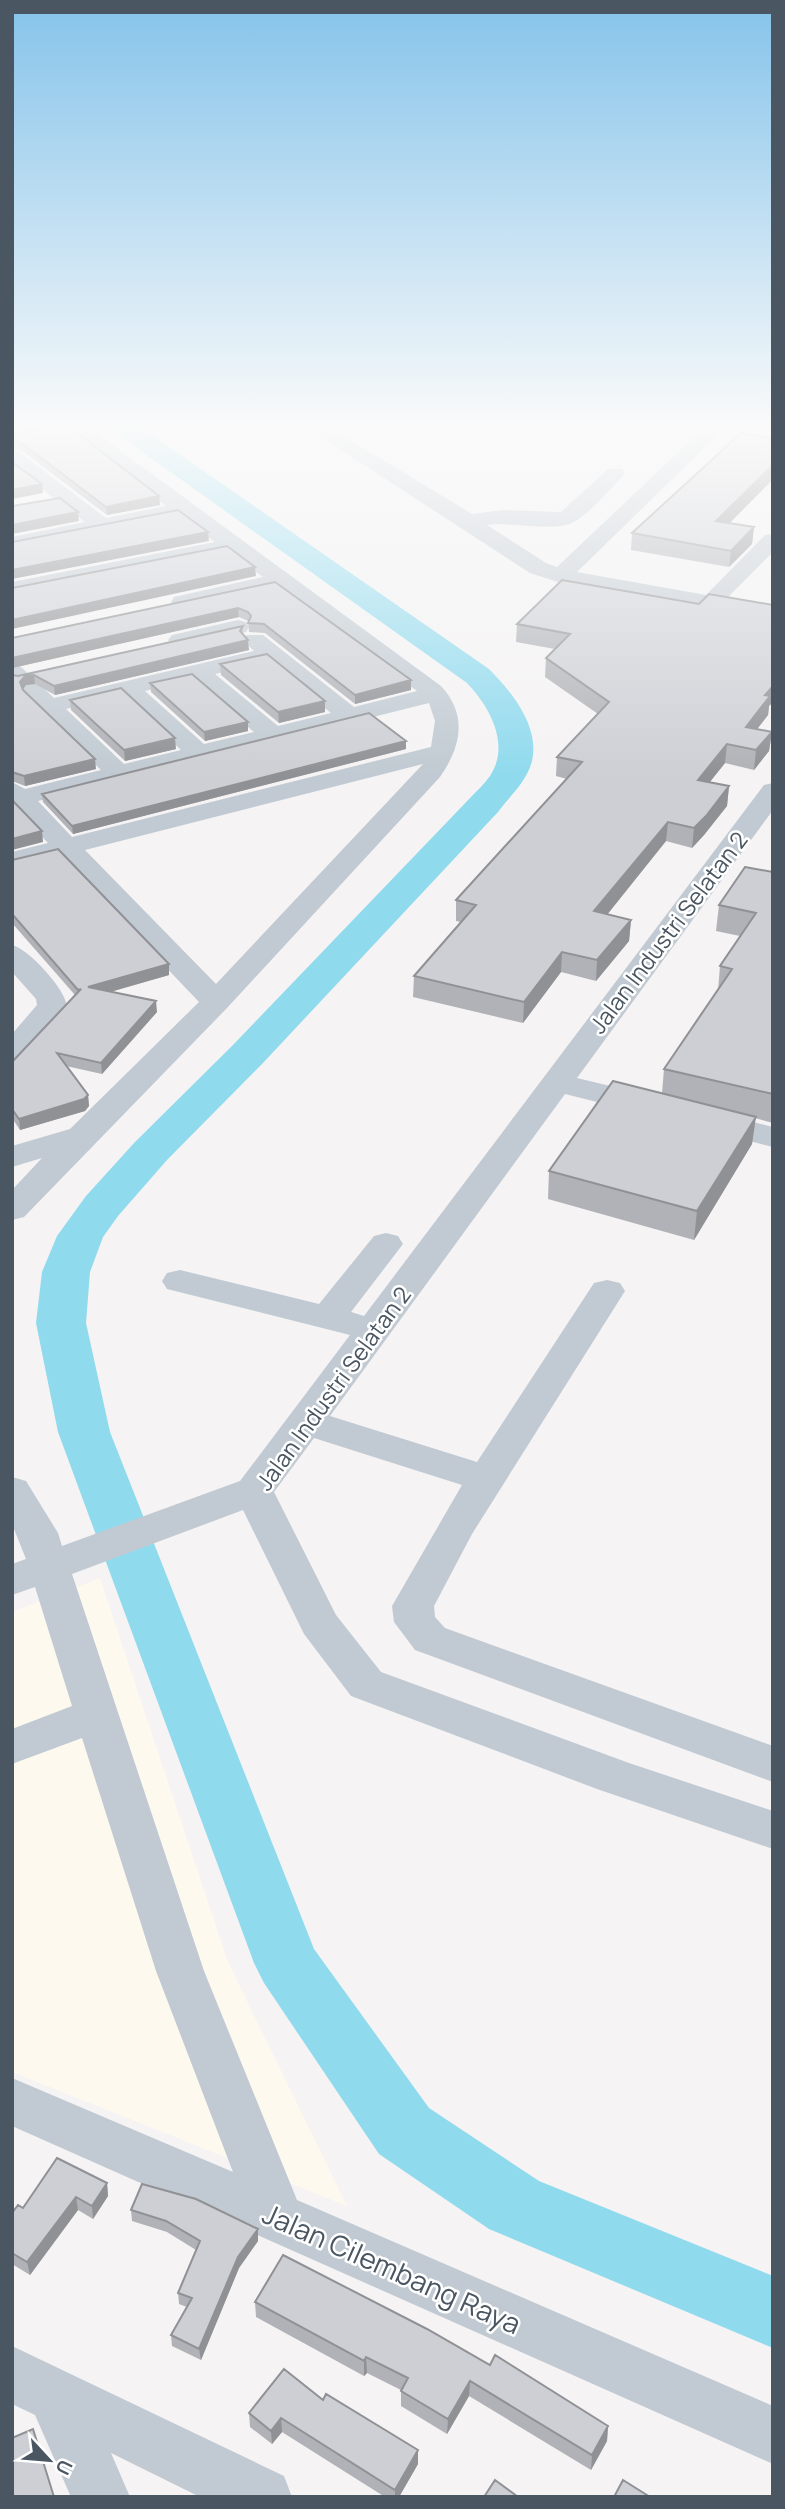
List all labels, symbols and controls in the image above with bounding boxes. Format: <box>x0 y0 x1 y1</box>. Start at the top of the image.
street label: Jalan Industri Selatan 2 <box>582 825 754 1039</box>
street label: Jalan Industri Selatan 2 <box>248 1280 418 1496</box>
street label: Jalan Cilembang Raya <box>257 2194 527 2342</box>
north arrow <box>14 2425 84 2495</box>
text: U <box>50 2456 79 2479</box>

